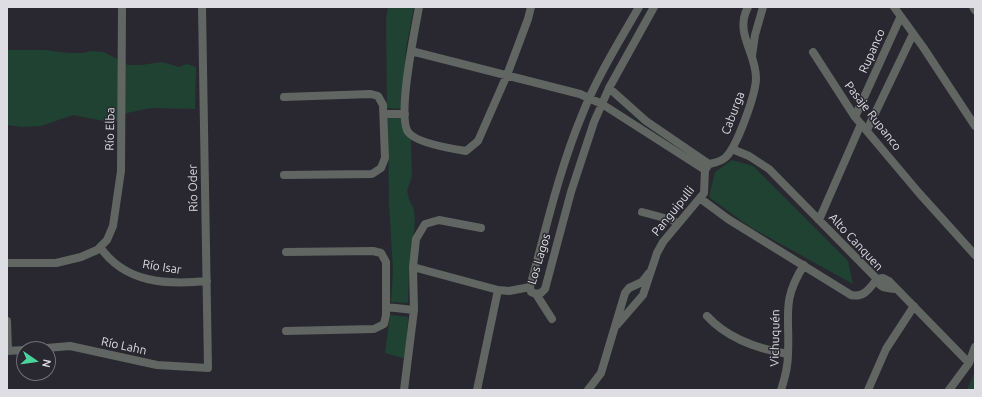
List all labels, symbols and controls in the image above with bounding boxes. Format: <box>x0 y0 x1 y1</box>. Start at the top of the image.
street label: Rupanco <box>856 27 888 75</box>
street label: Pasaje Rupanco <box>842 79 904 153</box>
street label: Caburga <box>718 89 748 137</box>
street label: Río Elba <box>102 107 118 151</box>
street label: Río Oder <box>185 164 201 212</box>
street label: Panguipulli <box>649 183 697 239</box>
street label: Alto Canquen <box>826 210 886 274</box>
street label: Los Lagos <box>524 232 554 286</box>
street label: Río Isar <box>142 257 182 277</box>
street label: Vichuquén <box>767 309 783 367</box>
street label: Río Lahn <box>100 334 148 358</box>
north arrow <box>16 341 56 381</box>
text: N <box>40 358 53 369</box>

